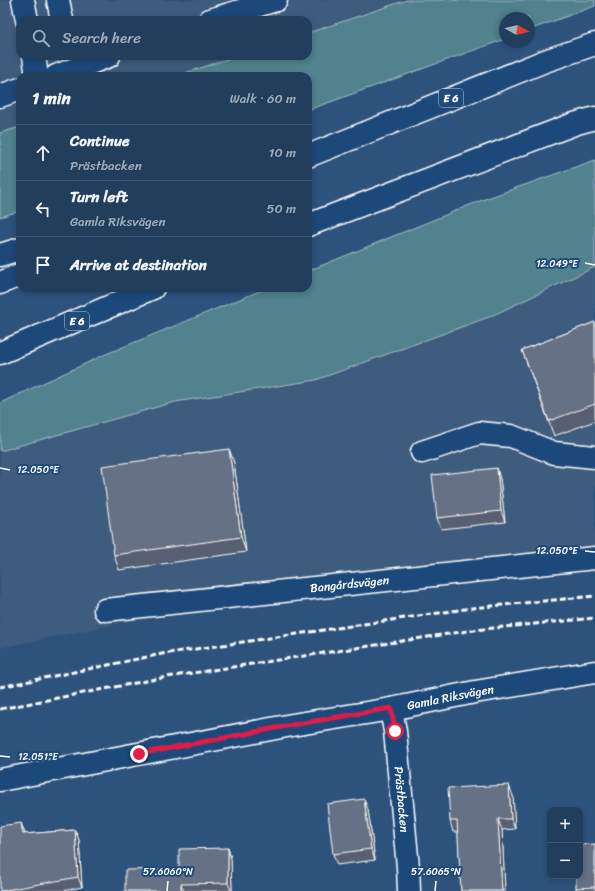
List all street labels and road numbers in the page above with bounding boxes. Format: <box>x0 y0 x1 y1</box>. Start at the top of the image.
road number: E 6 <box>439 89 463 107</box>
road number: E 6 <box>65 312 89 330</box>
street label: Bangårdsvägen <box>309 569 391 599</box>
street label: Gamla Riksvägen <box>405 678 496 717</box>
street label: Prästbacken <box>387 765 416 834</box>

